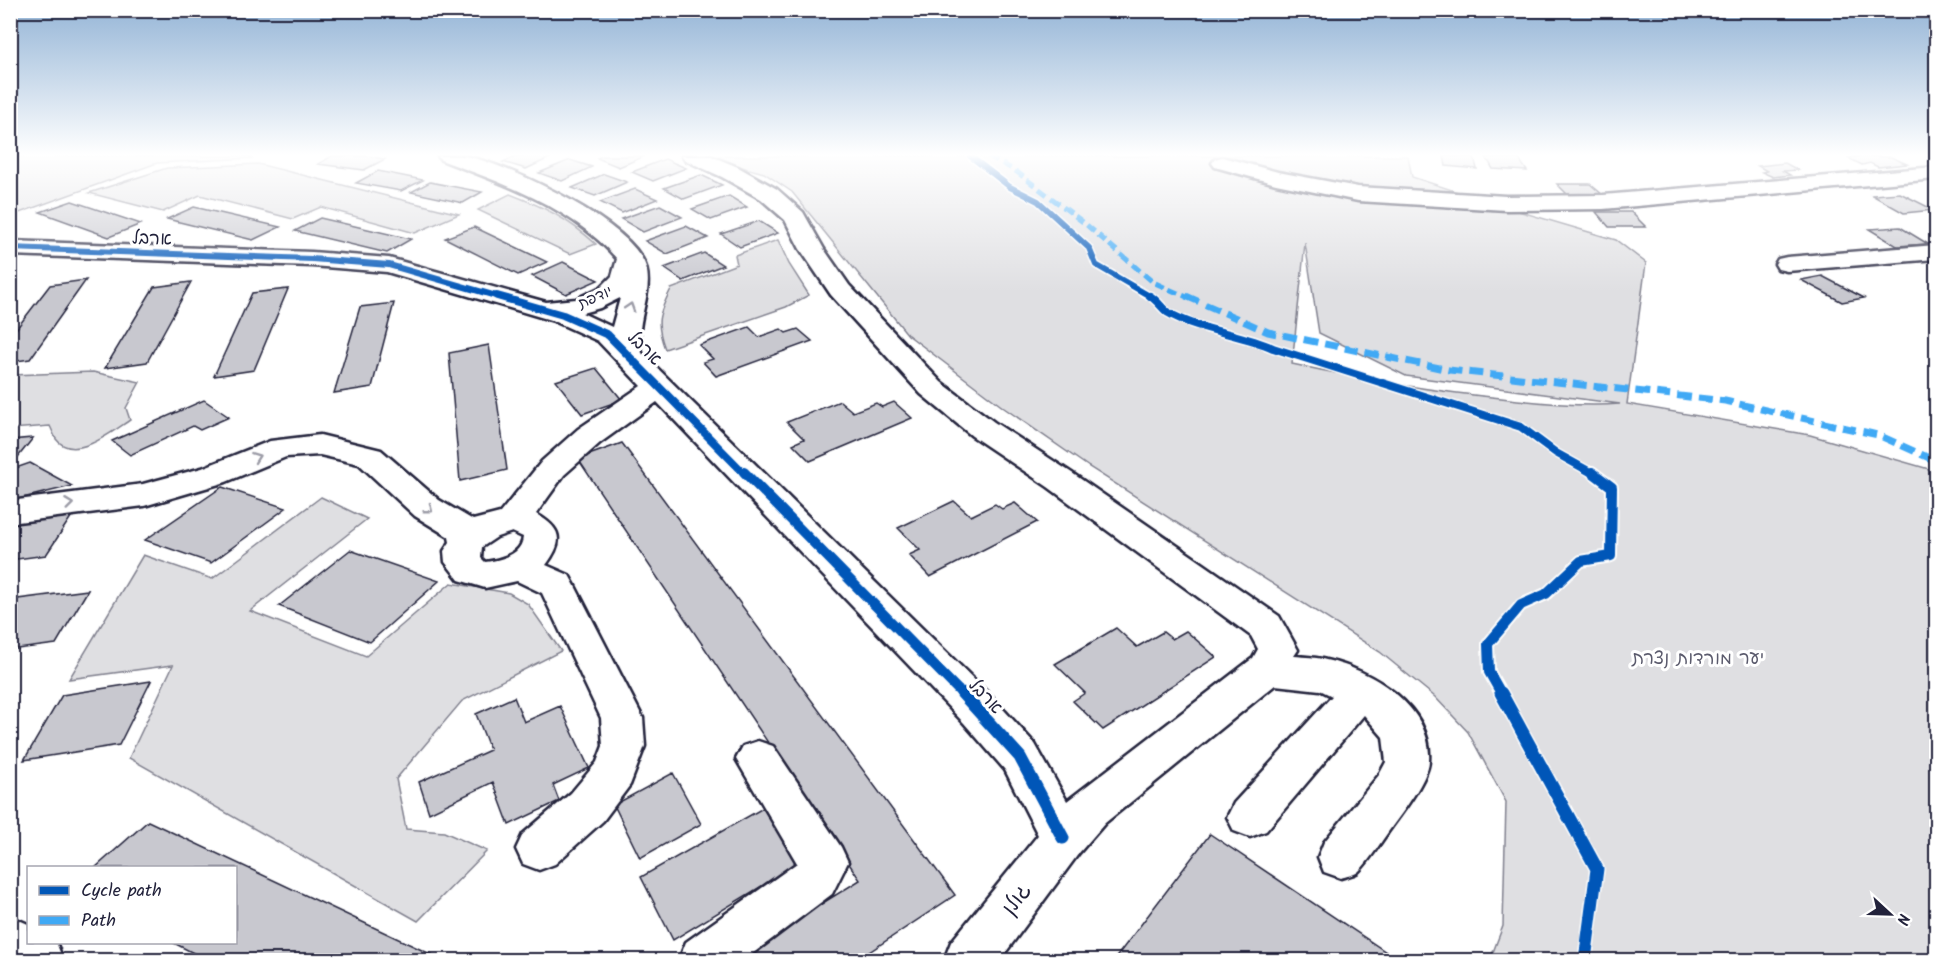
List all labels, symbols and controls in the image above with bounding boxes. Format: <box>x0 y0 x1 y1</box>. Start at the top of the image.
street label: ארבל <box>131 224 172 255</box>
street label: יודפת <box>573 280 617 317</box>
one-way arrow <box>623 302 635 313</box>
street label: ארבל <box>620 325 668 373</box>
one-way arrow <box>250 452 261 464</box>
one-way arrow <box>64 499 73 511</box>
one-way arrow <box>422 501 433 512</box>
park label: יער מורדות נצרת <box>1631 645 1764 674</box>
street label: ארבל <box>961 673 1009 722</box>
legend <box>27 866 237 944</box>
text: Cycle path <box>81 877 162 906</box>
street label: גולן <box>994 877 1040 923</box>
north arrow <box>1860 884 1920 944</box>
text: Path <box>81 907 116 936</box>
text: N <box>1889 910 1916 928</box>

